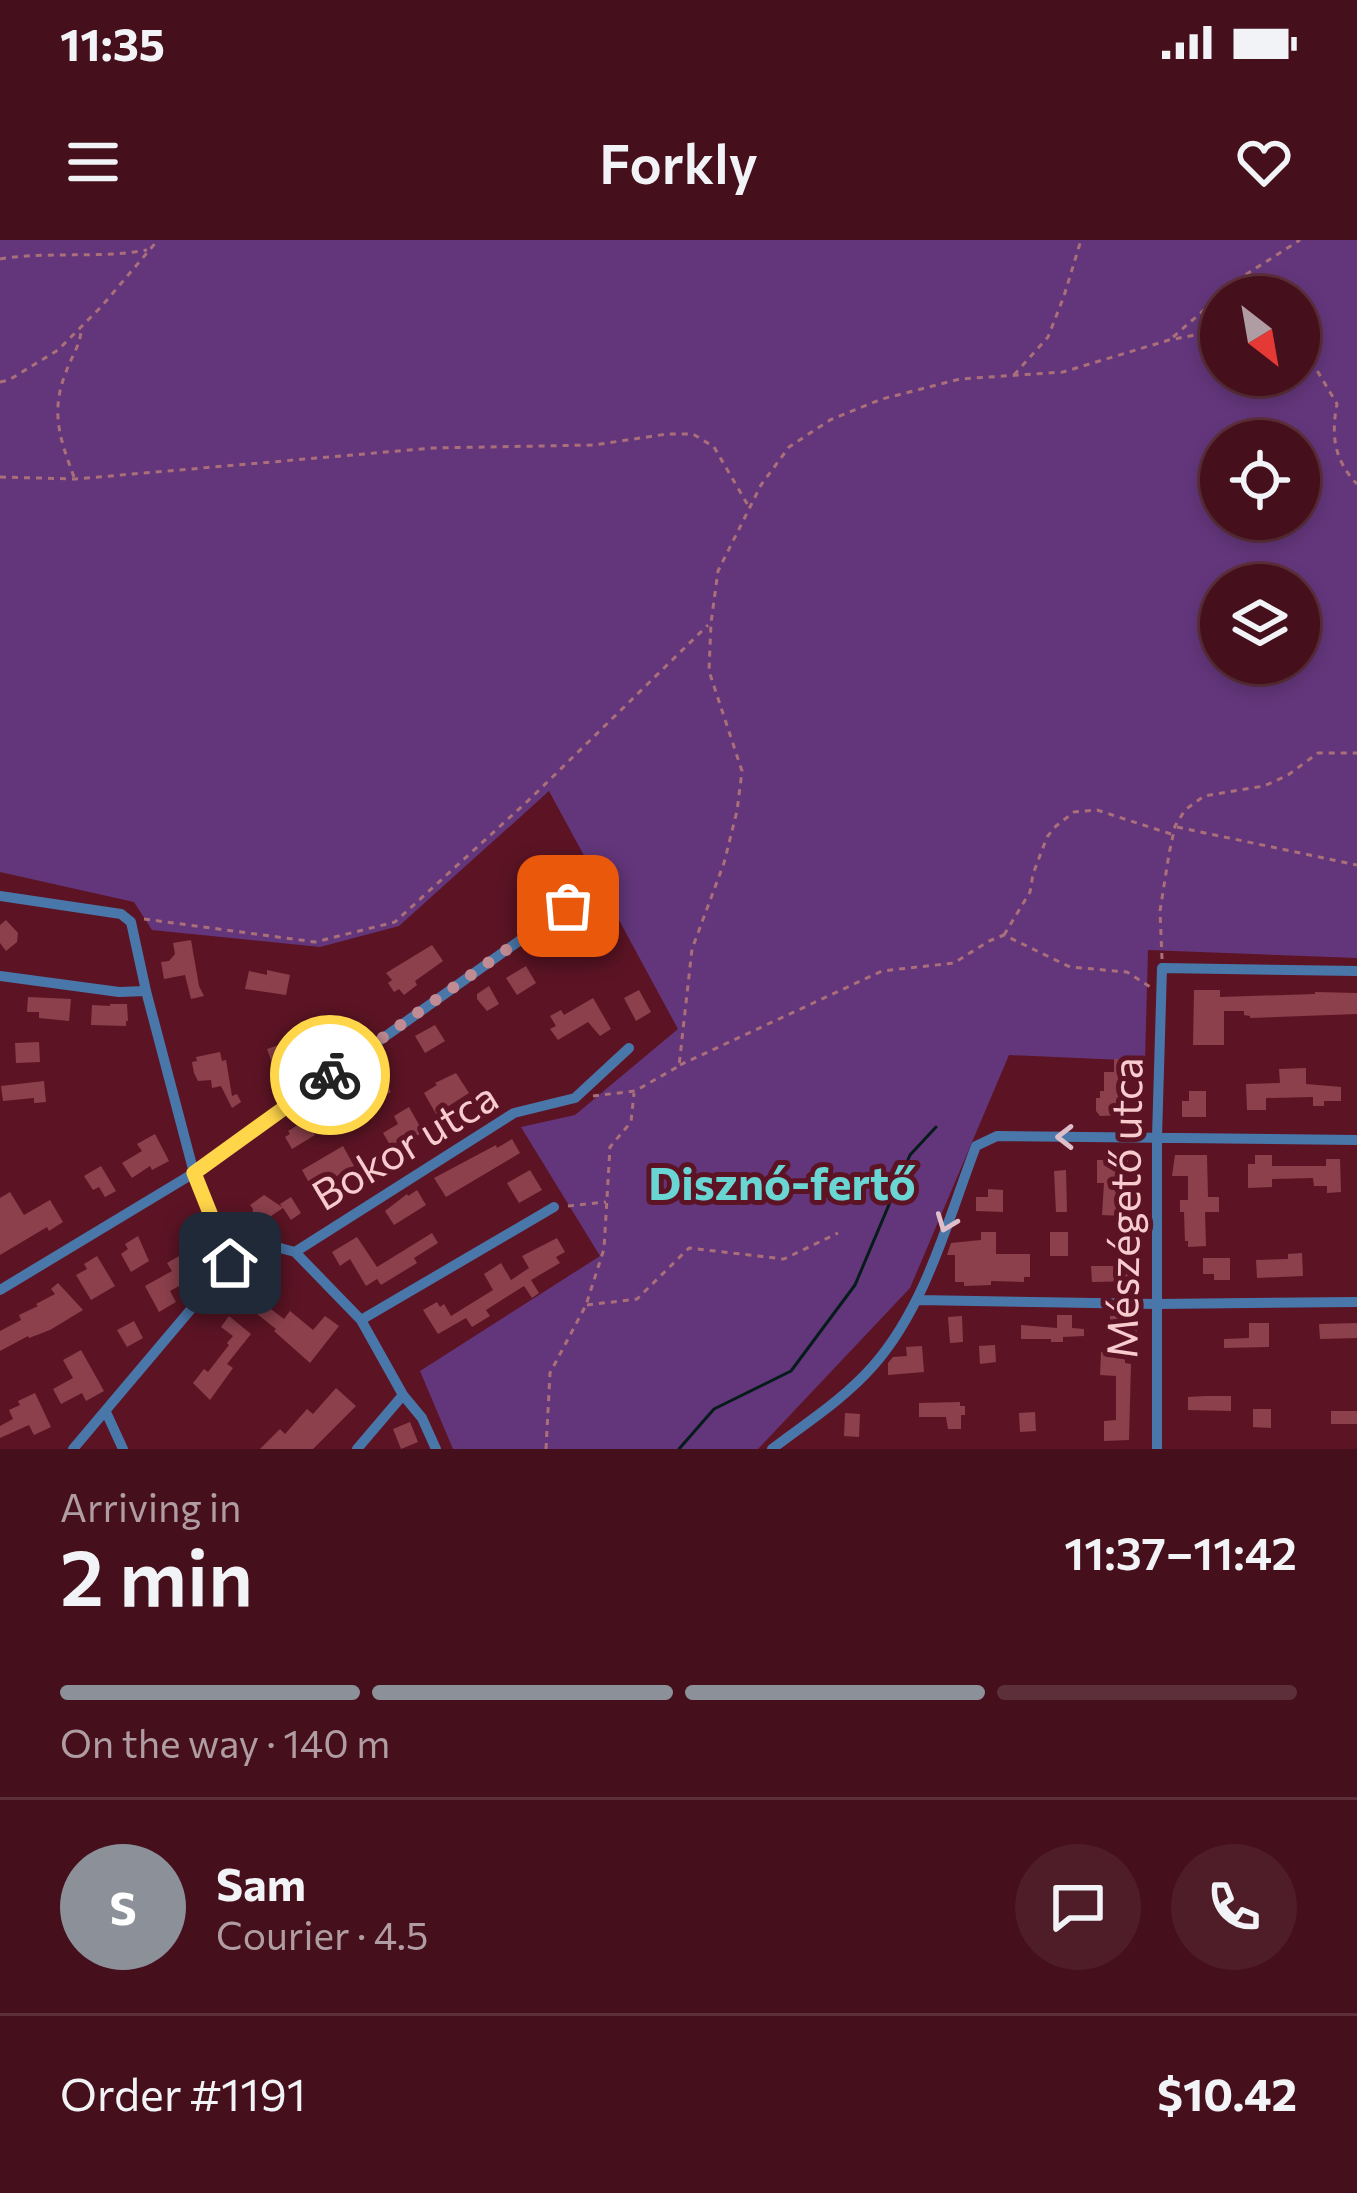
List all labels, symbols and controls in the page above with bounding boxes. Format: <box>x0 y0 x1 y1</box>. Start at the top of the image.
text: 11:35 <box>60 15 165 70</box>
icon: menu <box>60 129 126 195</box>
text: Forkly <box>599 129 758 195</box>
icon: heart <box>1231 129 1297 195</box>
north arrow <box>1200 276 1320 396</box>
map controls <box>1200 276 1320 684</box>
button: locate <box>1200 420 1320 540</box>
button: layers <box>1200 564 1320 684</box>
pin <box>517 855 619 957</box>
icon: bag <box>535 873 601 939</box>
courier <box>270 1015 390 1135</box>
icon: bike <box>297 1042 363 1108</box>
street label: Mészégető utca <box>1094 1057 1152 1359</box>
street label: Bokor utca <box>302 1069 506 1220</box>
one-way arrow <box>1055 1124 1073 1150</box>
district label: Disznó-fertő <box>648 1154 916 1209</box>
one-way arrow <box>936 1211 961 1232</box>
pin <box>179 1212 281 1314</box>
icon: home <box>197 1230 263 1296</box>
text: Arriving in <box>60 1482 241 1530</box>
text: 11:37–11:42 <box>1064 1524 1297 1579</box>
text: 2 min <box>60 1527 253 1622</box>
text: On the way · 140 m <box>60 1718 390 1766</box>
button: chat <box>1015 1844 1141 1970</box>
button: phone <box>1171 1844 1297 1970</box>
text: Sam <box>216 1855 306 1910</box>
text: S <box>109 1879 137 1934</box>
text: Courier · 4.5 <box>216 1910 428 1958</box>
text: Order #1191 <box>60 2065 306 2120</box>
text: $10.42 <box>1157 2065 1297 2120</box>

